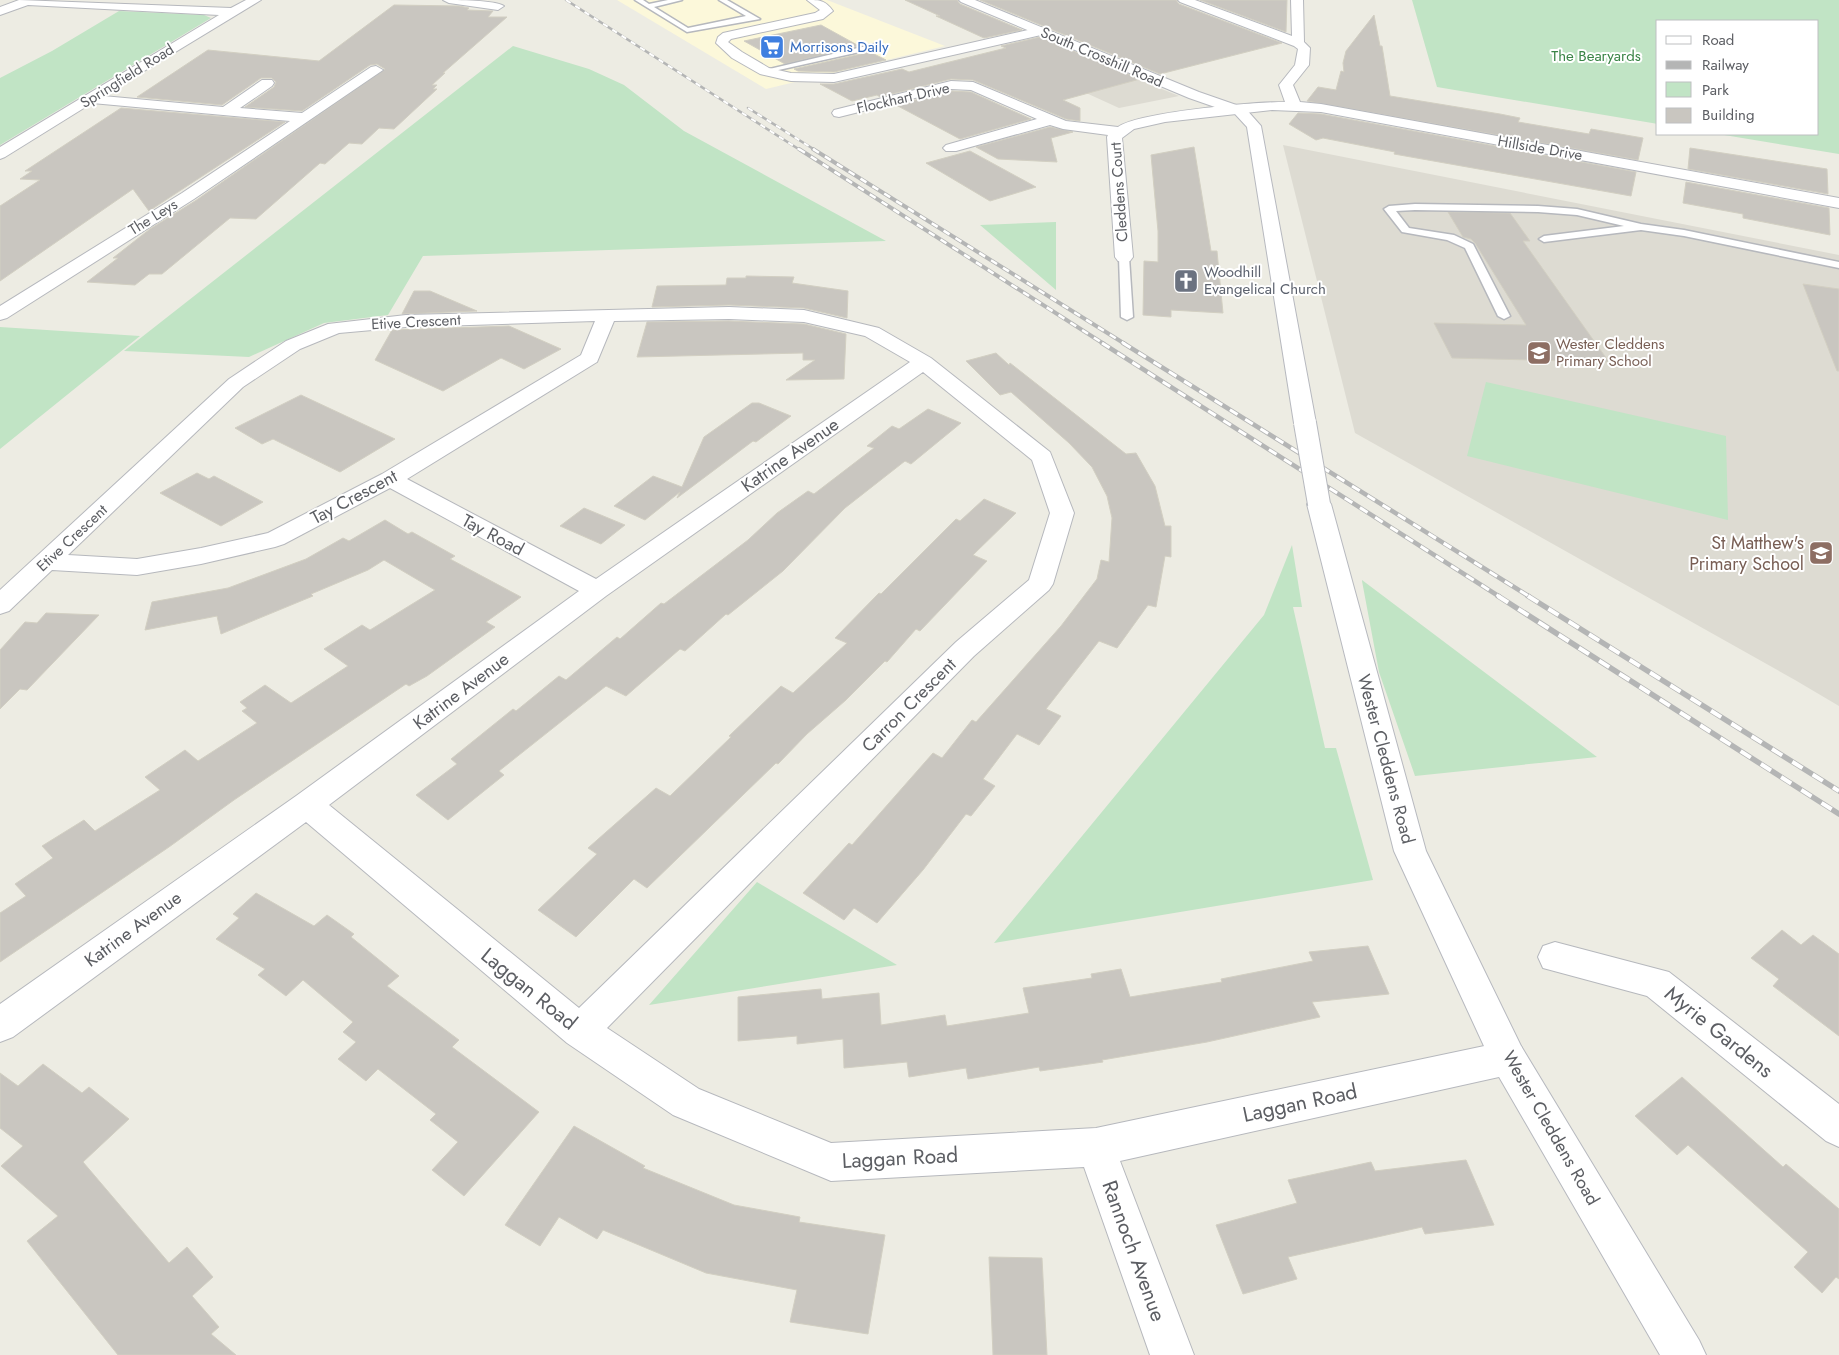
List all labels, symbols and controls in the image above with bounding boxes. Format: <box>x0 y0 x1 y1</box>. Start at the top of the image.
legend <box>1656 20 1819 135</box>
street label: South Crosshill Road <box>1037 21 1167 93</box>
text: Road <box>1702 29 1734 51</box>
supermarket icon: Morrisons Daily <box>759 34 785 60</box>
place label: Morrisons Daily <box>790 36 889 58</box>
street label: Springfield Road <box>76 38 178 114</box>
park label: The Bearyards <box>1551 45 1641 67</box>
text: Railway <box>1702 54 1749 76</box>
street label: Flockhart Drive <box>854 77 952 119</box>
text: Park <box>1702 79 1729 101</box>
text: Building <box>1702 104 1754 126</box>
street label: Hillside Drive <box>1496 130 1584 166</box>
street label: Cleddens Court <box>1105 141 1133 243</box>
street label: The Leys <box>124 193 182 241</box>
place label: Woodhill Evangelical Church <box>1204 261 1326 300</box>
church icon: Woodhill Evangelical Church <box>1173 268 1199 294</box>
street label: Etive Crescent <box>371 309 462 335</box>
place label: Wester Cleddens Primary School <box>1556 333 1665 372</box>
school or university icon: Wester Cleddens Primary School <box>1526 340 1552 366</box>
street label: Katrine Avenue <box>736 412 844 498</box>
street label: Tay Crescent <box>306 463 403 531</box>
street label: Etive Crescent <box>32 499 113 577</box>
street label: Tay Road <box>457 508 529 562</box>
place label: St Matthew's Primary School <box>1689 530 1804 577</box>
school or university icon: St Matthew's Primary School <box>1808 540 1834 566</box>
street label: Katrine Avenue <box>408 646 514 736</box>
street label: Carron Crescent <box>856 651 963 758</box>
street label: Wester Cleddens Road <box>1351 671 1421 847</box>
street label: Katrine Avenue <box>79 885 187 973</box>
street label: Laggan Road <box>474 941 584 1037</box>
street label: Myrie Gardens <box>1658 979 1780 1085</box>
street label: Wester Cleddens Road <box>1496 1046 1606 1210</box>
street label: Laggan Road <box>1240 1076 1360 1130</box>
street label: Laggan Road <box>841 1140 959 1176</box>
street label: Rannoch Avenue <box>1095 1176 1173 1326</box>

